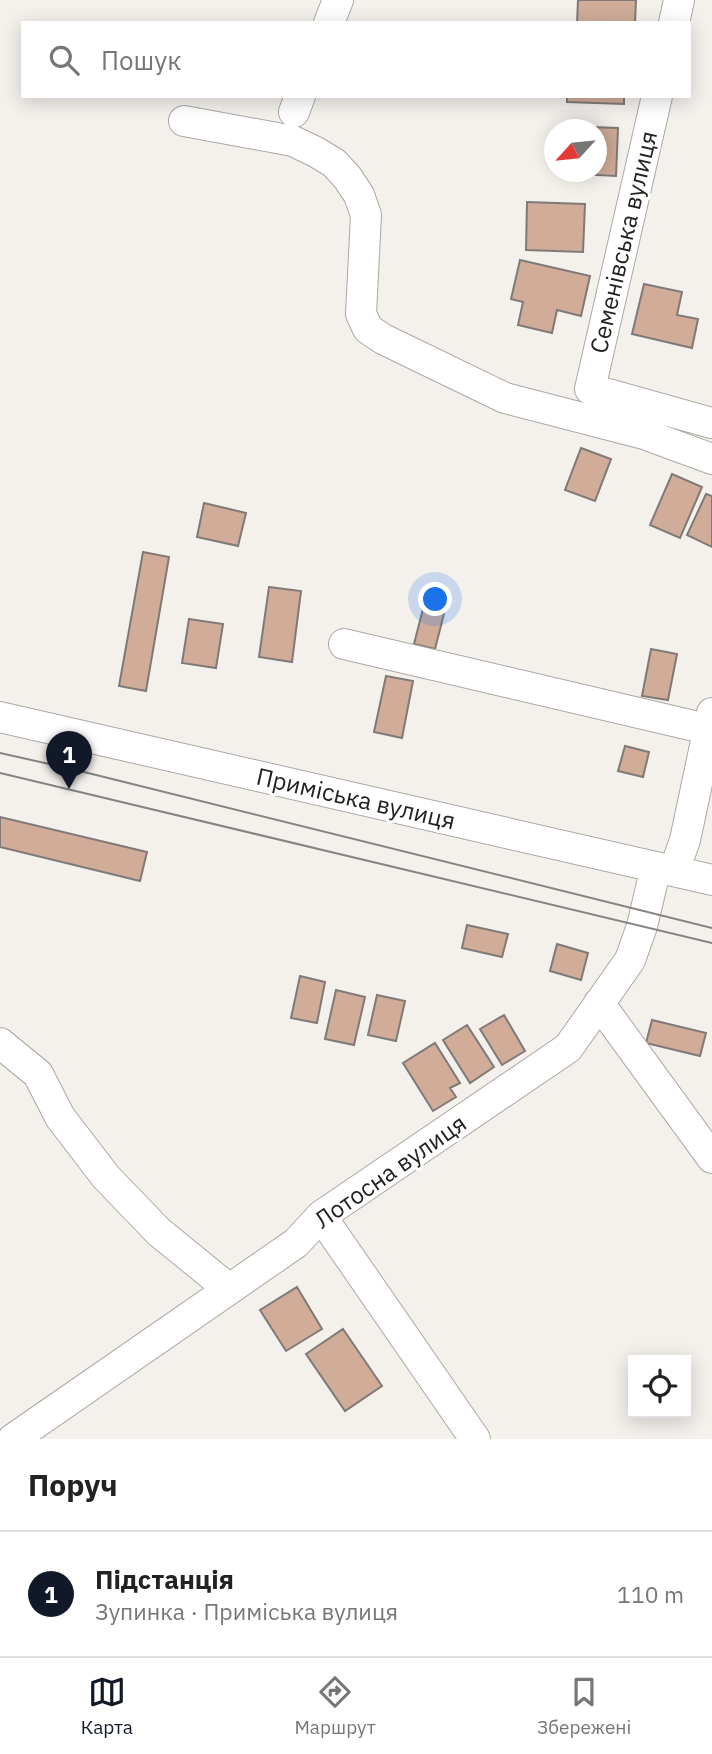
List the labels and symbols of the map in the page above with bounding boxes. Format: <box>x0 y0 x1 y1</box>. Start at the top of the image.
north arrow <box>544 119 607 182</box>
street label: Семенівська вулиця <box>582 128 664 356</box>
your location <box>418 582 452 616</box>
pin: 1 <box>46 731 92 789</box>
street label: Приміська вулиця <box>253 760 459 836</box>
street label: Лотосна вулиця <box>308 1107 472 1235</box>

